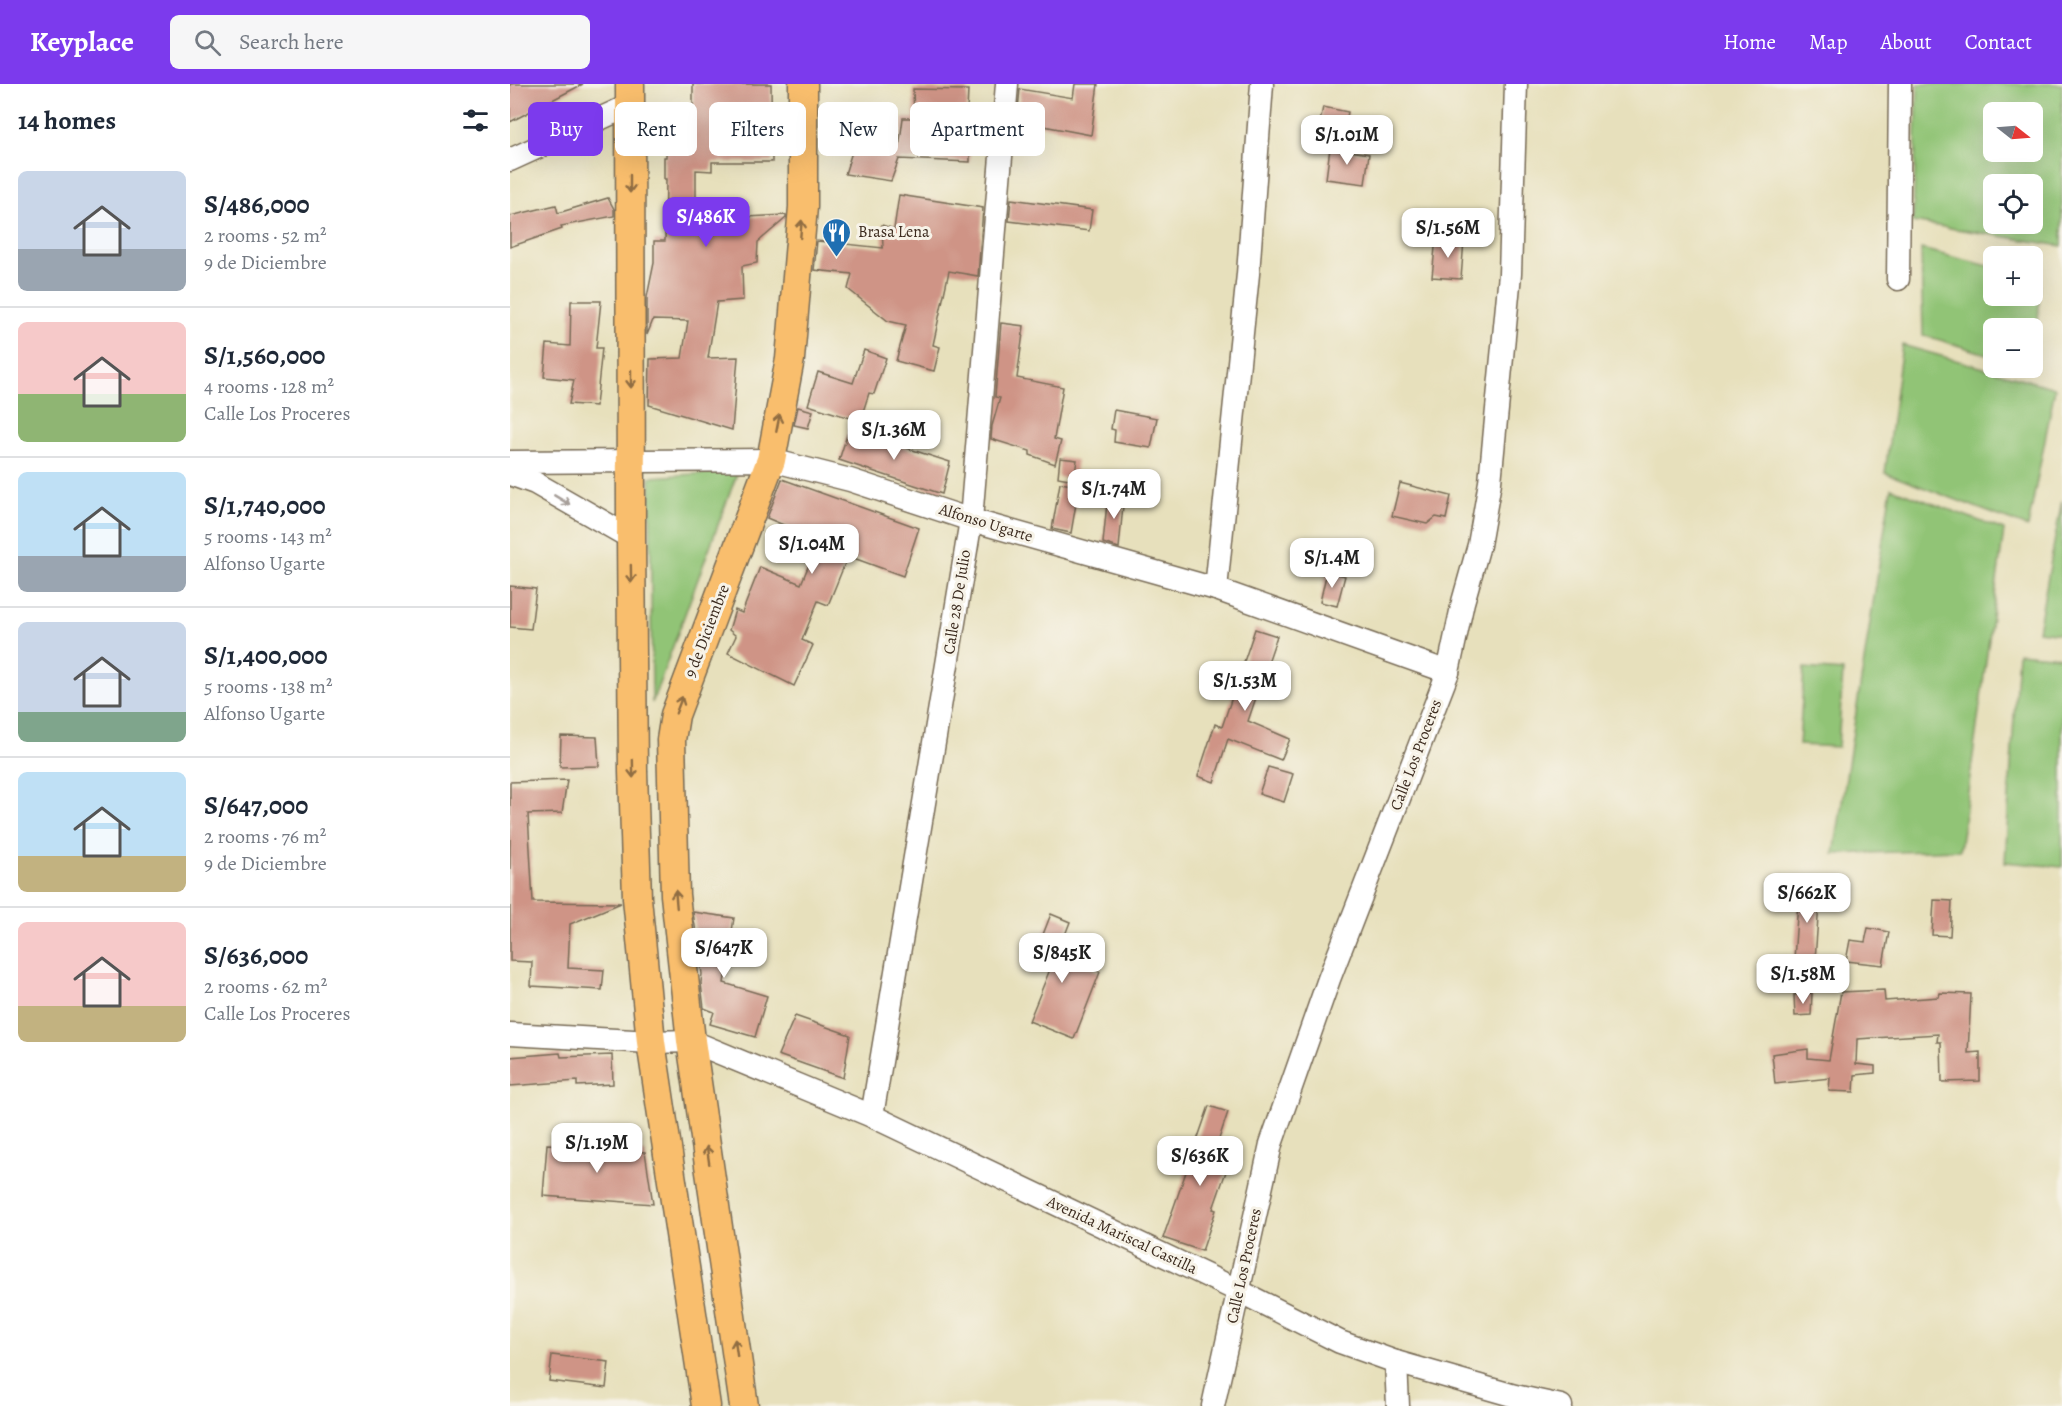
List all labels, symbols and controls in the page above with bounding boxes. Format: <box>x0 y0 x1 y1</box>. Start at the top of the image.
search box <box>170 15 590 69</box>
text: Keyplace <box>30 23 134 61</box>
icon: search <box>191 26 224 59</box>
text: Search here <box>239 27 344 57</box>
text: Home <box>1723 28 1776 56</box>
text: Map <box>1809 28 1847 56</box>
text: About <box>1880 28 1932 56</box>
text: Contact <box>1965 28 2032 56</box>
chip: Buy <box>528 102 603 156</box>
chip: Rent <box>615 102 697 156</box>
chip: Filters <box>709 102 806 156</box>
chip: New <box>818 102 898 156</box>
chip: Apartment <box>910 102 1045 156</box>
north arrow <box>1983 102 2043 162</box>
map controls <box>1983 102 2043 378</box>
text: 14 homes <box>18 103 116 138</box>
icon: filters <box>459 104 492 137</box>
pin: S/1.01M <box>1292 115 1402 166</box>
text: S/1.01M <box>1315 121 1379 148</box>
one-way arrow <box>624 174 636 194</box>
button: locate <box>1983 174 2043 234</box>
text: S/486,000 <box>204 187 310 222</box>
icon: home <box>66 195 138 267</box>
pin: S/486K <box>657 197 755 248</box>
text: S/486K <box>677 203 735 230</box>
pin: S/1.56M <box>1393 208 1503 259</box>
text: S/1.56M <box>1416 214 1480 241</box>
restaurant icon: Brasa Lena <box>821 216 853 258</box>
one-way arrow <box>796 220 807 240</box>
place label: Brasa Lena <box>858 221 930 243</box>
text: 2 rooms · 52 m² <box>204 222 327 249</box>
button: + <box>1983 246 2043 306</box>
text: 9 de Diciembre <box>204 249 327 276</box>
button: − <box>1983 318 2043 378</box>
text: S/1,560,000 <box>204 338 325 373</box>
icon: home <box>66 346 138 418</box>
one-way arrow <box>625 369 637 389</box>
text: 4 rooms · 128 m² <box>204 373 334 400</box>
text: Calle Los Proceres <box>204 400 350 427</box>
pin: S/1.36M <box>839 410 949 461</box>
one-way arrow <box>773 413 784 433</box>
text: S/1.36M <box>862 416 926 443</box>
pin: S/1.74M <box>1059 469 1169 520</box>
text: S/1.74M <box>1082 475 1146 502</box>
text: S/1,740,000 <box>204 488 326 523</box>
one-way arrow <box>553 494 570 506</box>
icon: home <box>66 496 138 568</box>
street label: Alfonso Ugarte <box>935 498 1036 548</box>
text: 5 rooms · 143 m² <box>204 523 332 550</box>
pin: S/1.04M <box>757 524 867 575</box>
text: S/1.04M <box>779 530 845 557</box>
pin: S/1.4M <box>1283 538 1381 589</box>
text: S/1.4M <box>1304 544 1360 571</box>
street label: Calle 28 De Julio <box>938 548 976 656</box>
text: Alfonso Ugarte <box>204 550 325 577</box>
one-way arrow <box>625 564 637 584</box>
street label: 9 de Diciembre <box>679 581 735 681</box>
text: S/1,400,000 <box>204 638 327 673</box>
icon: home <box>66 646 138 718</box>
pin: S/1.53M <box>1190 661 1300 712</box>
text: S/1.53M <box>1213 667 1277 694</box>
text: 5 rooms · 138 m² <box>204 673 333 700</box>
one-way arrow <box>674 696 685 715</box>
street label: Calle Los Proceres <box>1385 696 1447 814</box>
text: Alfonso Ugarte <box>204 700 325 727</box>
one-way arrow <box>627 759 639 779</box>
text: S/647,000 <box>204 788 308 823</box>
icon: home <box>66 796 138 868</box>
text: 2 rooms · 76 m² <box>204 823 326 850</box>
text: 9 de Diciembre <box>204 850 327 877</box>
pin: S/662K <box>1758 873 1856 924</box>
text: S/662K <box>1778 879 1836 906</box>
one-way arrow <box>670 890 681 909</box>
pin: S/647K <box>675 928 773 979</box>
pin: S/845K <box>1013 933 1111 984</box>
text: S/647K <box>695 934 753 961</box>
text: S/636,000 <box>204 938 308 973</box>
text: S/845K <box>1033 939 1091 966</box>
icon: home <box>66 946 138 1018</box>
pin: S/1.58M <box>1748 954 1858 1005</box>
text: S/1.58M <box>1771 960 1835 987</box>
text: 2 rooms · 62 m² <box>204 973 327 1000</box>
text: Calle Los Proceres <box>204 1000 350 1027</box>
pin: S/1.19M <box>542 1123 652 1174</box>
text: S/1.19M <box>565 1129 629 1156</box>
pin: S/636K <box>1151 1136 1249 1187</box>
text: S/636K <box>1171 1142 1229 1169</box>
one-way arrow <box>702 1146 713 1166</box>
street label: Avenida Mariscal Castilla <box>1042 1190 1201 1280</box>
street label: Calle Los Proceres <box>1221 1206 1267 1326</box>
one-way arrow <box>730 1339 741 1359</box>

